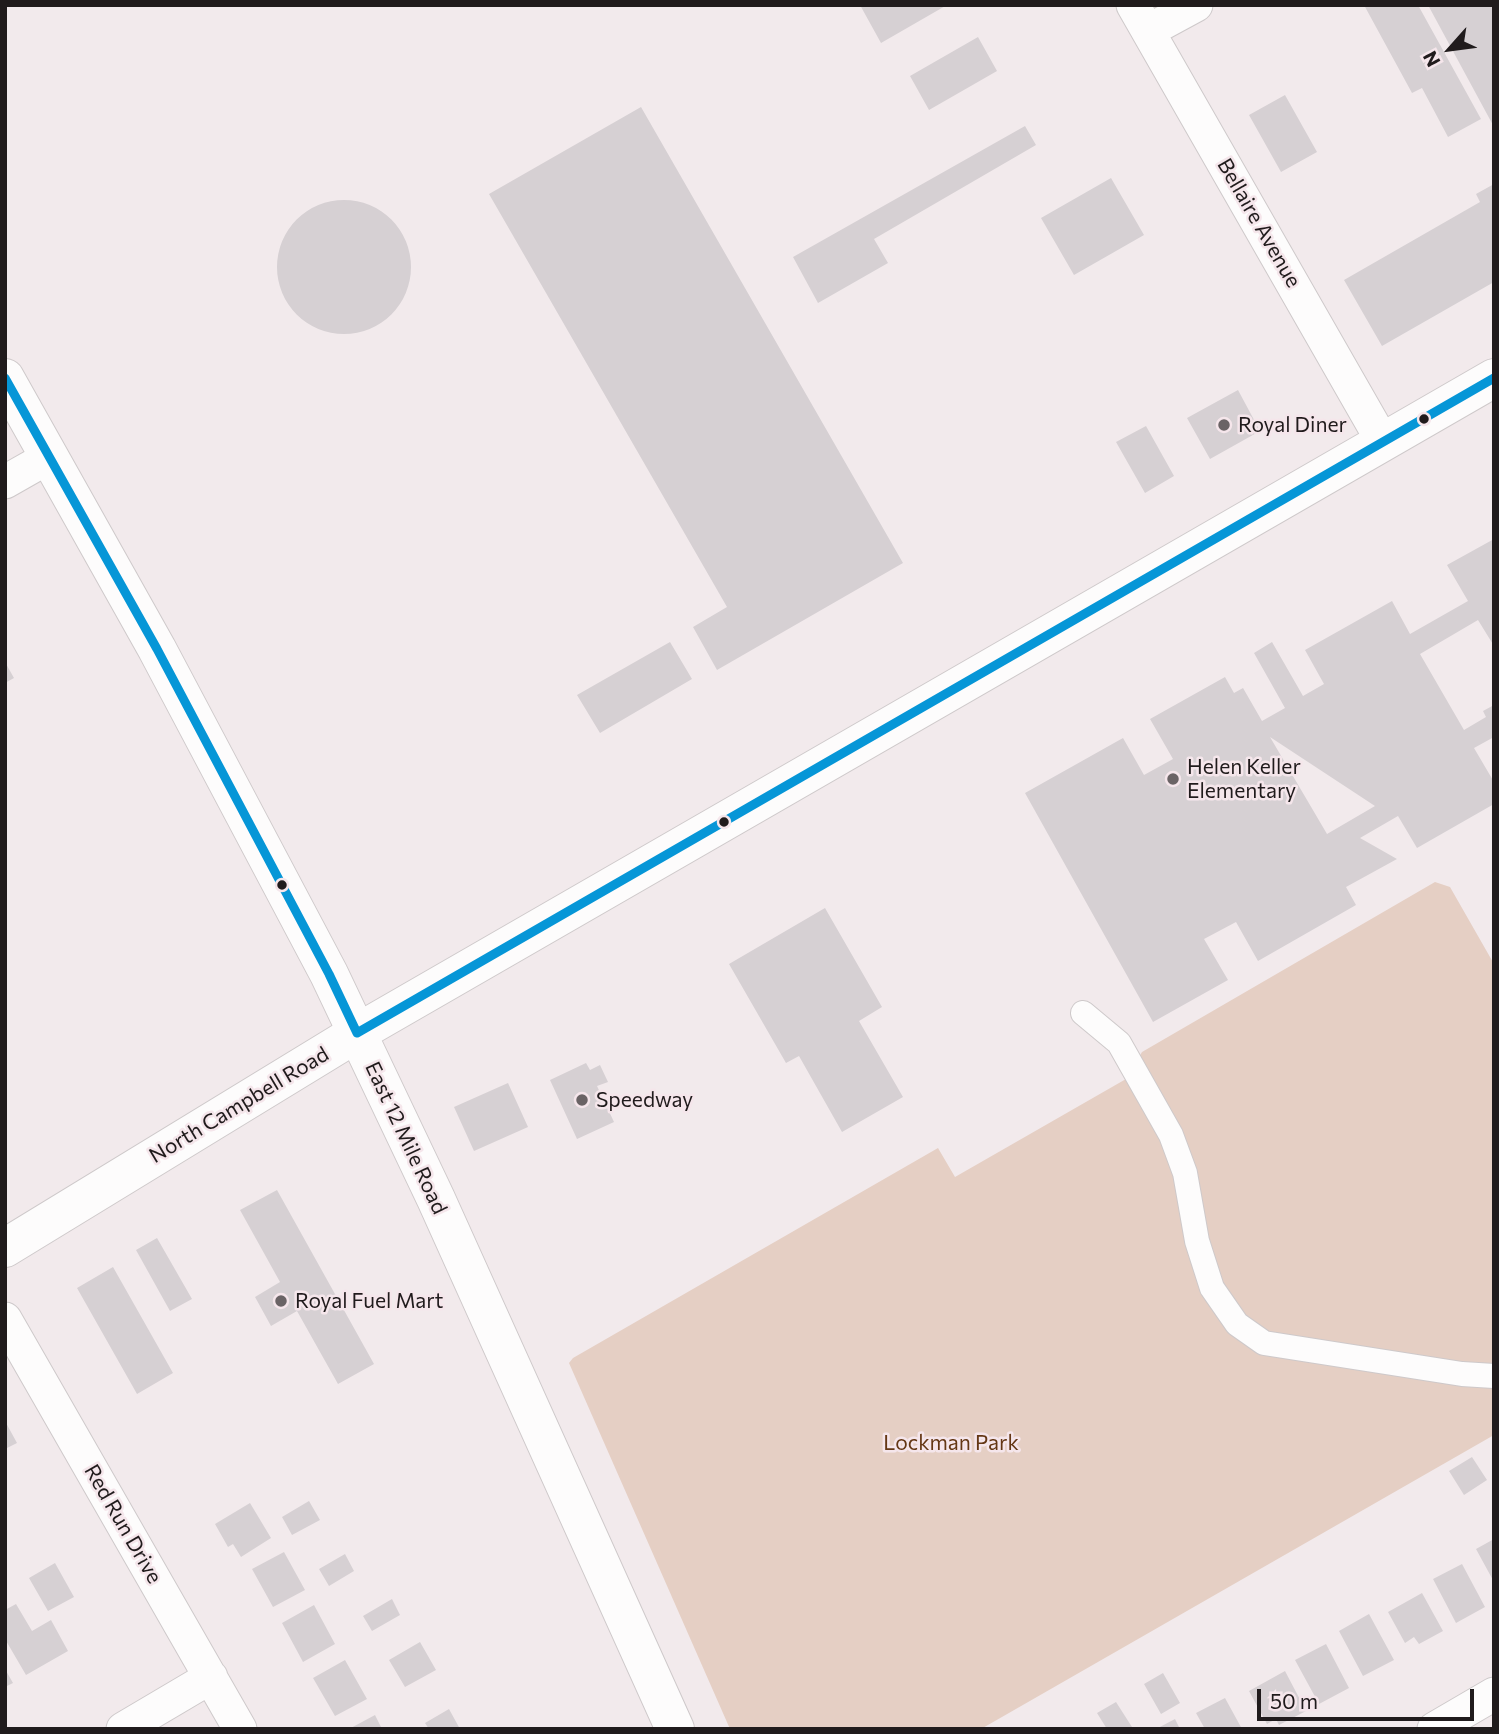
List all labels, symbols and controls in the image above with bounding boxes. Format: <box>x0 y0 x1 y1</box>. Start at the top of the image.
north arrow <box>1415 14 1485 84</box>
text: N <box>1418 47 1445 71</box>
street label: Bellaire Avenue <box>1212 154 1306 292</box>
place label: Royal Diner <box>1238 412 1347 438</box>
unlabelled marker <box>1417 412 1431 426</box>
marker: Royal Diner <box>1216 417 1232 433</box>
place label: Helen Keller Elementary <box>1187 754 1301 804</box>
marker: Helen Keller Elementary <box>1165 771 1181 787</box>
unlabelled marker <box>717 815 731 829</box>
unlabelled marker <box>275 878 289 892</box>
street label: North Campbell Road <box>145 1041 333 1169</box>
street label: East 12 Mile Road <box>360 1058 452 1218</box>
place label: Speedway <box>596 1087 693 1113</box>
marker: Speedway <box>574 1092 590 1108</box>
place label: Royal Fuel Mart <box>295 1288 443 1314</box>
marker: Royal Fuel Mart <box>273 1293 289 1309</box>
park label: Lockman Park <box>883 1430 1019 1456</box>
street label: Red Run Drive <box>79 1460 167 1588</box>
scale bar <box>1261 1674 1478 1718</box>
text: 50 m <box>1270 1688 1318 1713</box>

